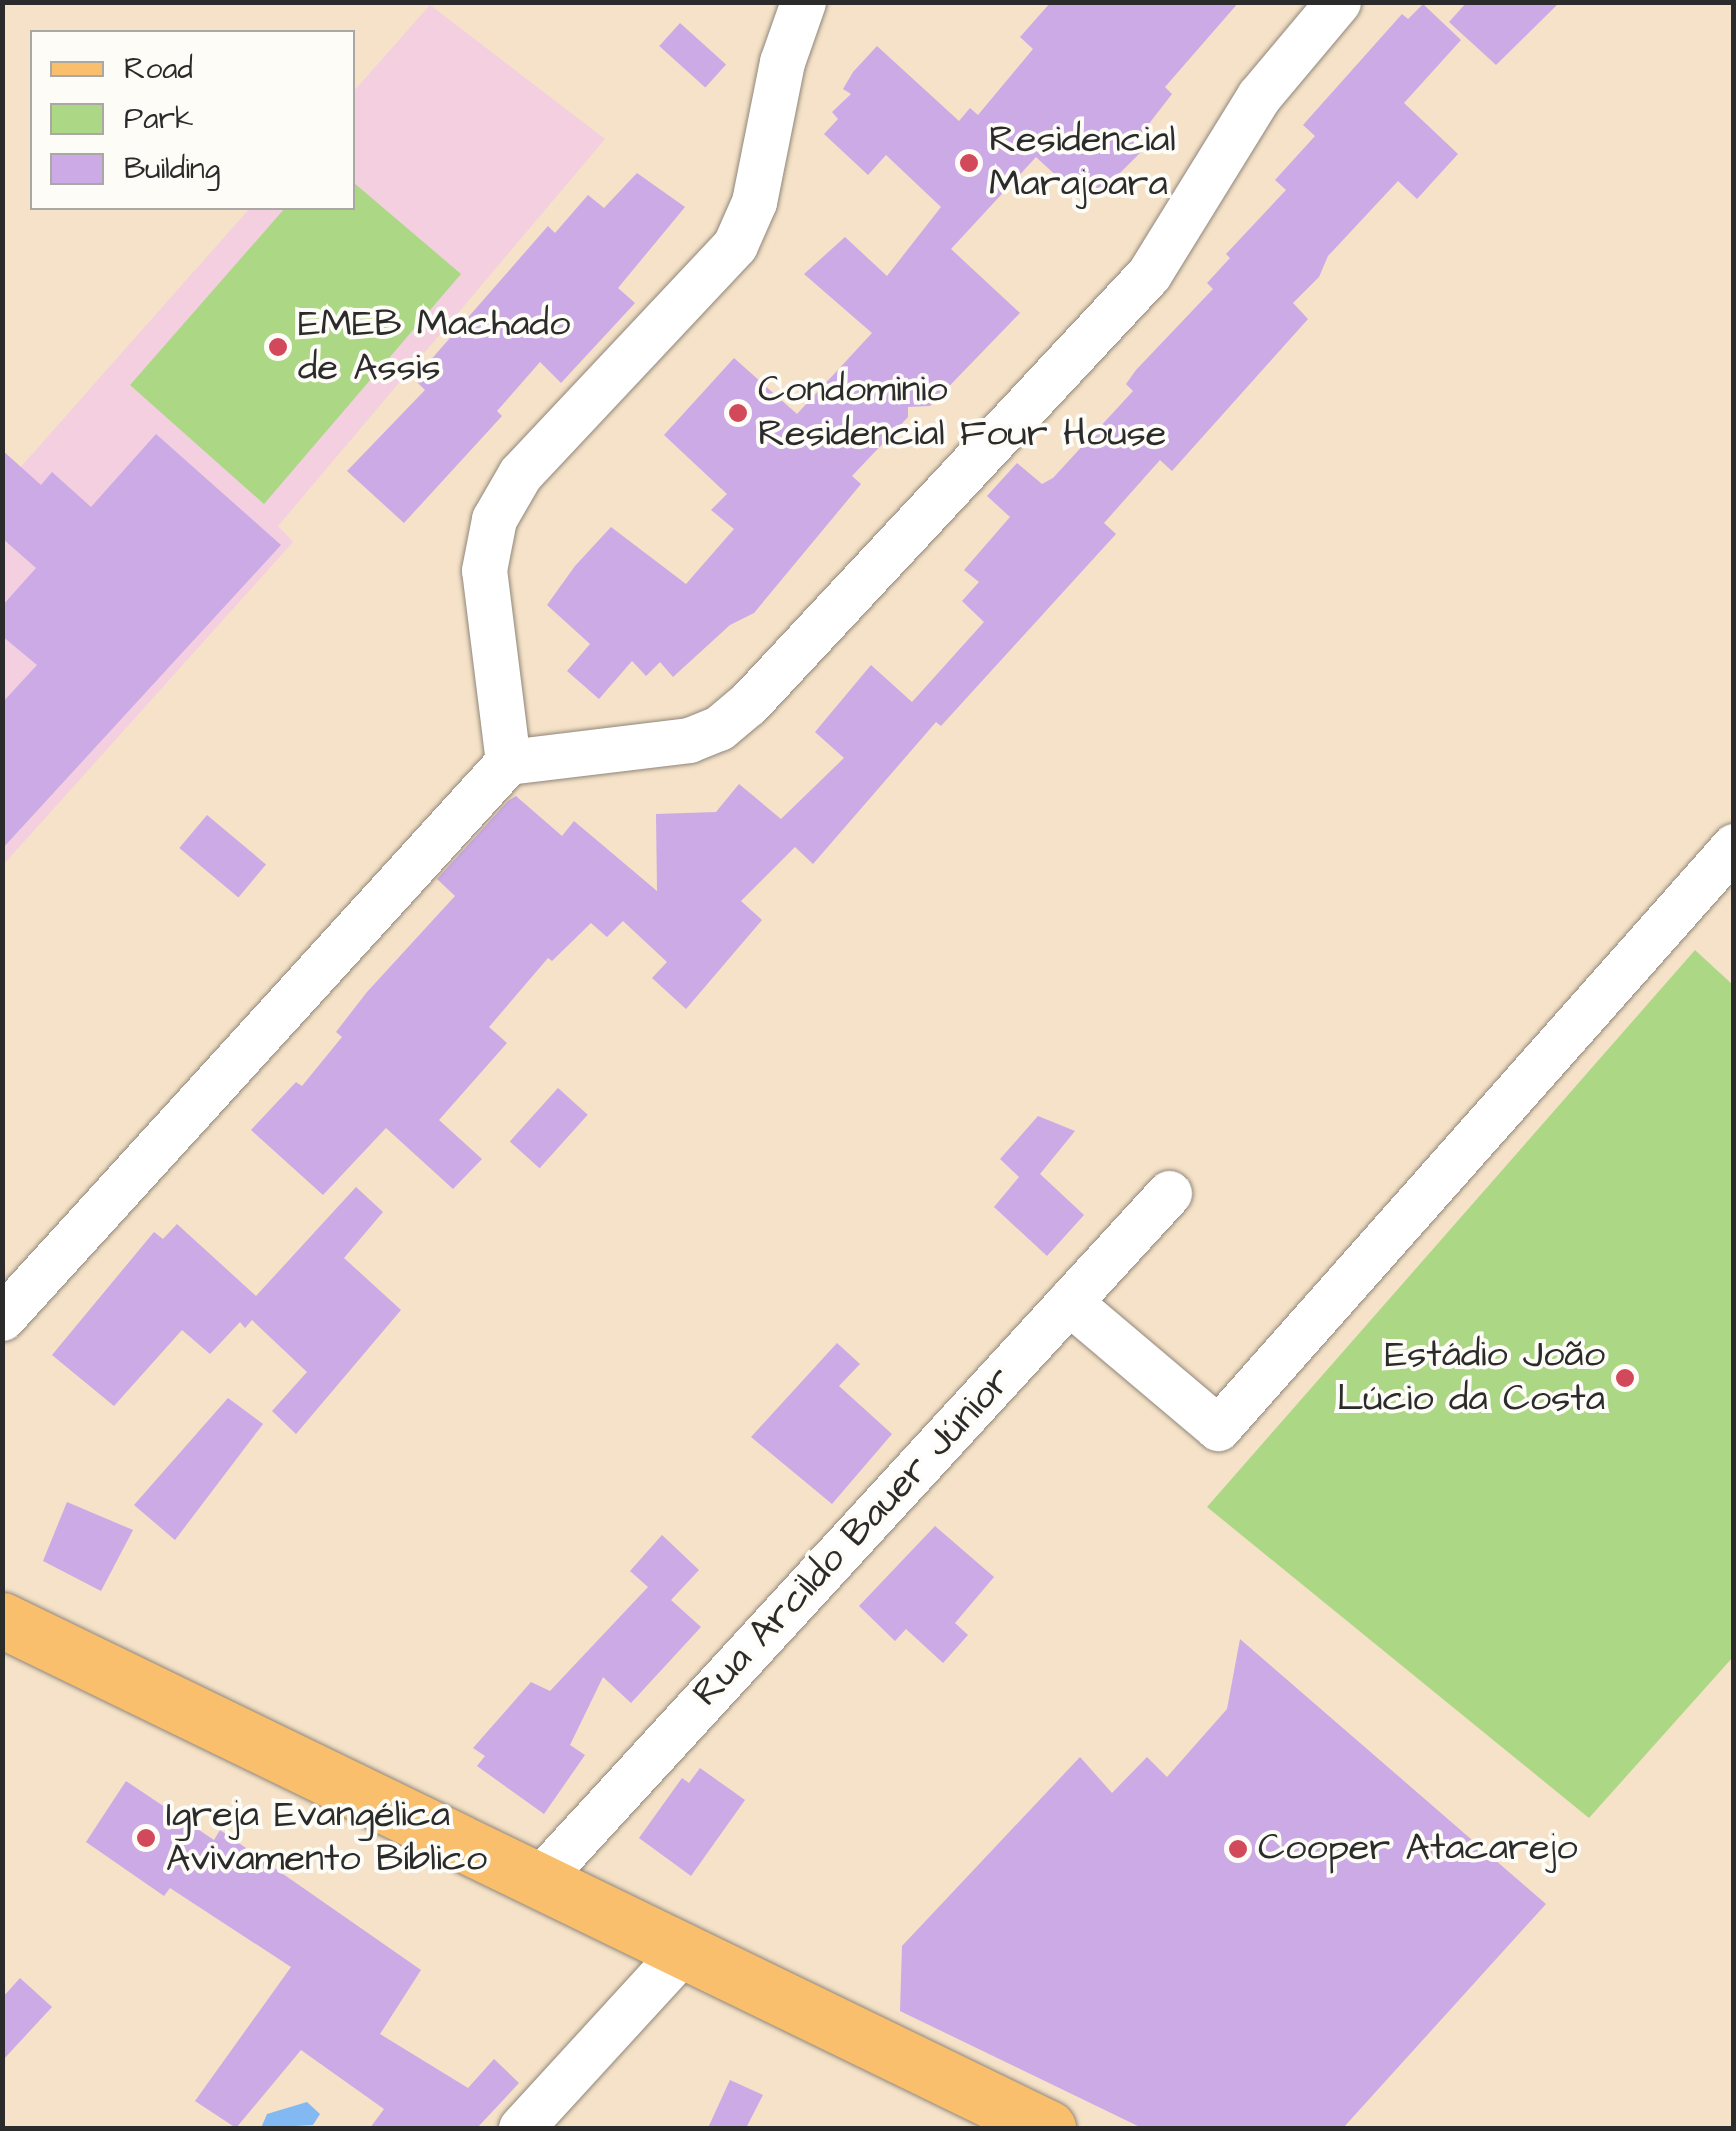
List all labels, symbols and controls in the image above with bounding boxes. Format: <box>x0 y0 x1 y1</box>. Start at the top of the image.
legend <box>30 30 355 210</box>
text: Road <box>124 48 193 90</box>
text: Park <box>124 98 193 140</box>
place label: Residencial Marajoara <box>989 118 1176 208</box>
text: Building <box>124 148 220 190</box>
marker: Residencial Marajoara <box>958 152 980 174</box>
place label: EMEB Machado de Assis <box>298 302 570 392</box>
marker: EMEB Machado de Assis <box>267 336 289 358</box>
place label: Condominio Residencial Four House <box>758 368 1166 458</box>
marker: Condominio Residencial Four House <box>727 402 749 424</box>
place label: Estádio João Lúcio da Costa <box>1337 1333 1605 1422</box>
street label: Rua Arcildo Bauer Júnior <box>684 1358 1022 1716</box>
marker: Estádio João Lúcio da Costa <box>1614 1367 1636 1389</box>
place label: Igreja Evangélica Avivamento Bíblico <box>166 1793 487 1882</box>
place label: Cooper Atacarejo <box>1258 1826 1578 1872</box>
marker: Igreja Evangélica Avivamento Bíblico <box>135 1827 157 1849</box>
marker: Cooper Atacarejo <box>1227 1838 1249 1860</box>

